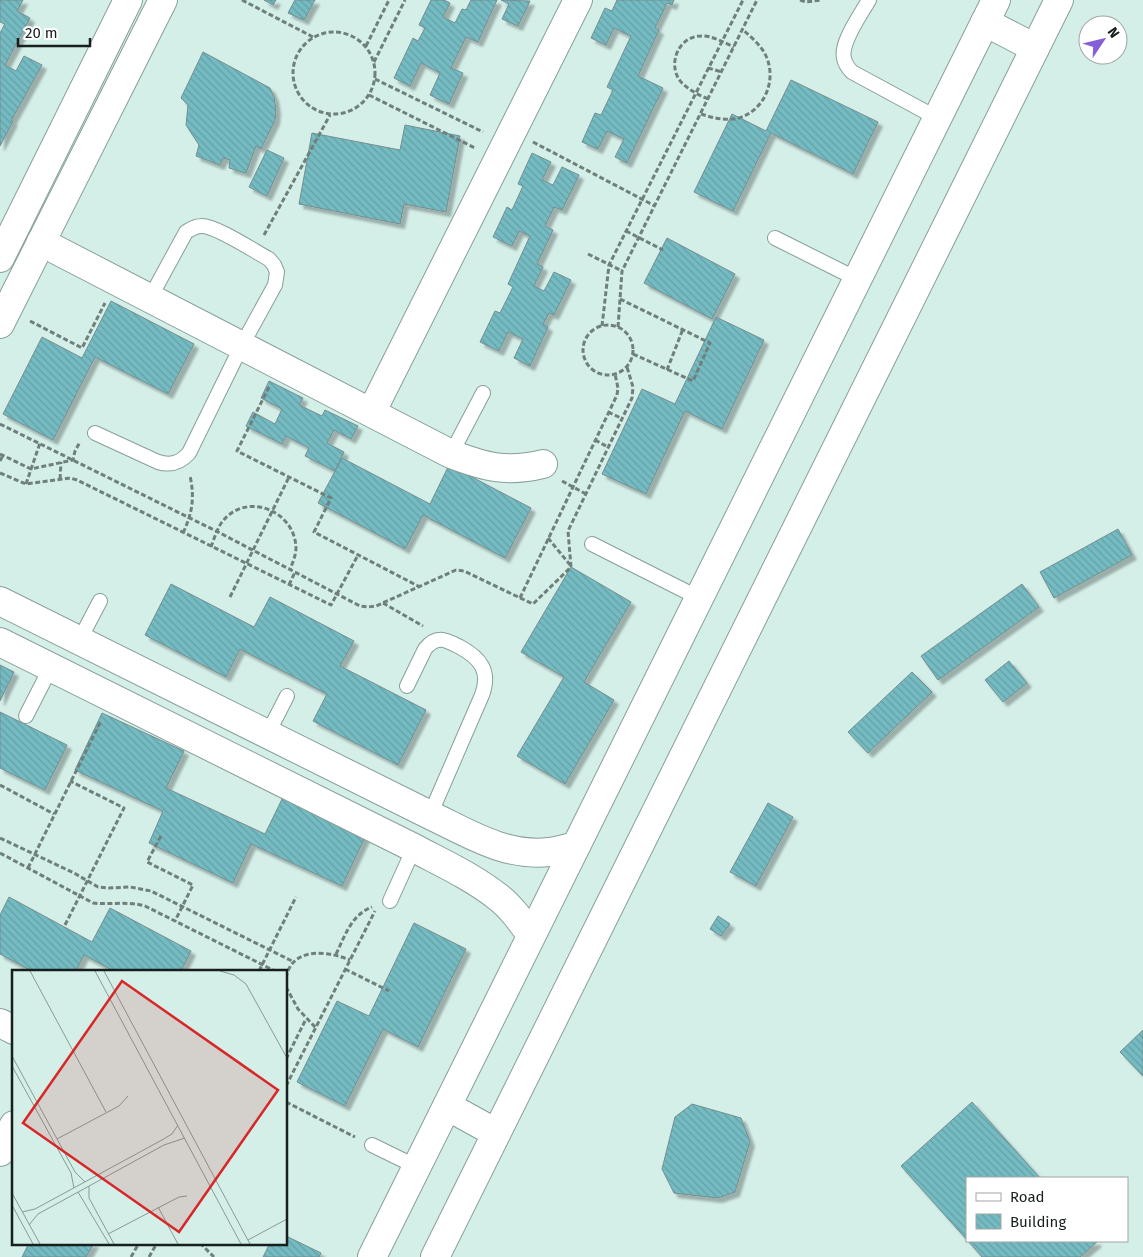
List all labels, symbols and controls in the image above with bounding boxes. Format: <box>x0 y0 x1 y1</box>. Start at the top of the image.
scale bar <box>18 15 90 47</box>
north arrow <box>1078 15 1128 65</box>
text: 20 m <box>25 24 58 42</box>
text: N <box>1104 24 1123 42</box>
inset map <box>12 970 288 1244</box>
legend <box>966 1177 1128 1242</box>
text: Road <box>1010 1188 1045 1206</box>
text: Building <box>1010 1213 1066 1231</box>

